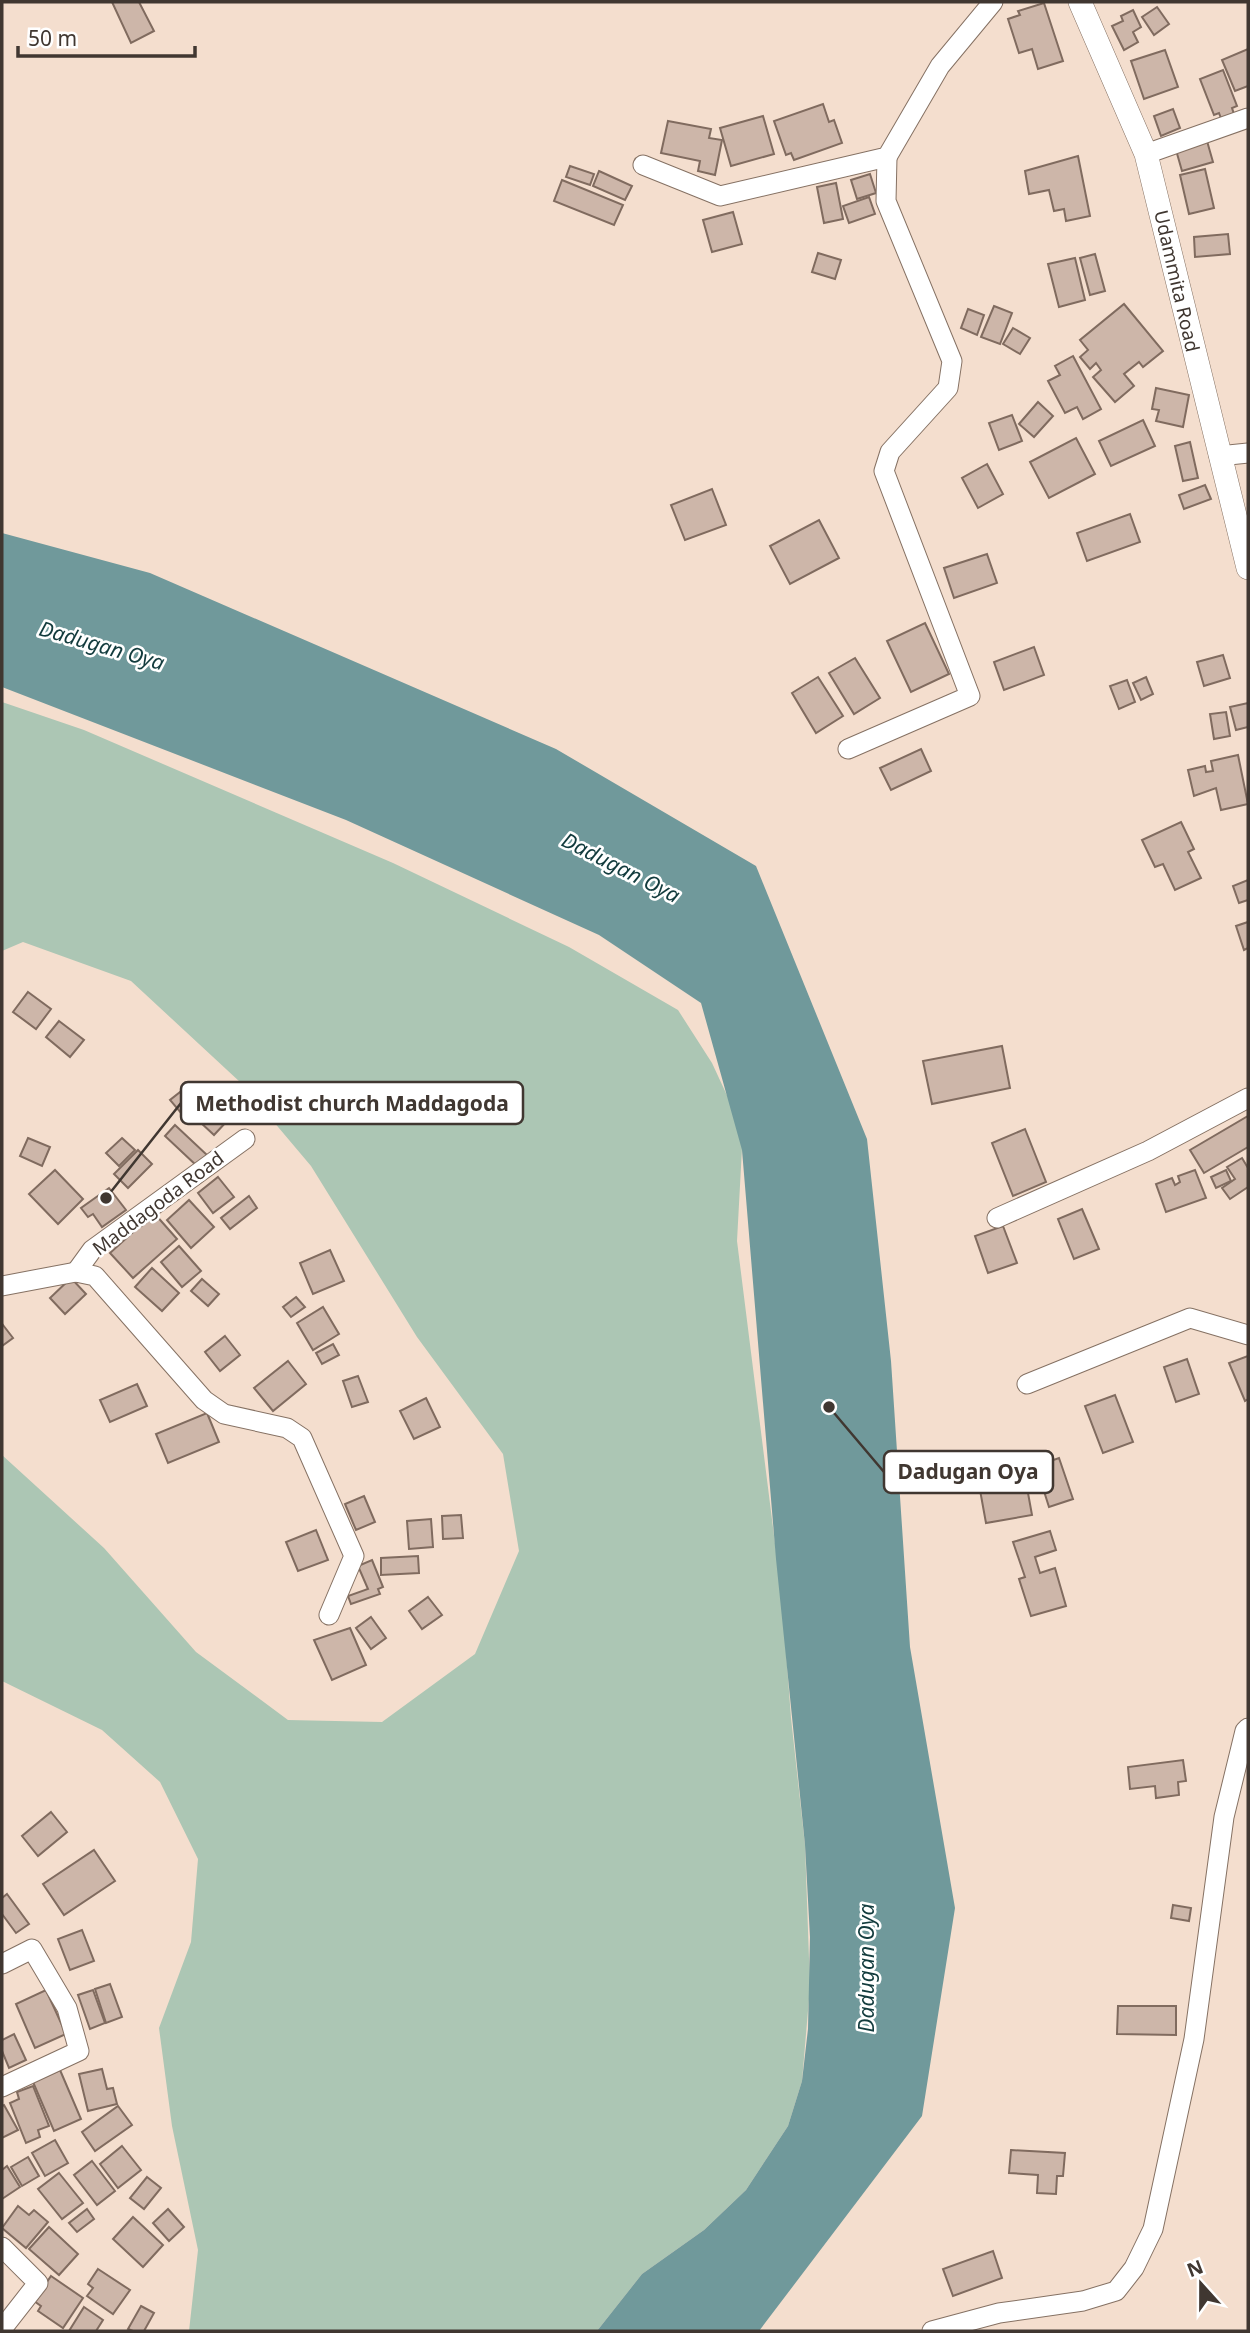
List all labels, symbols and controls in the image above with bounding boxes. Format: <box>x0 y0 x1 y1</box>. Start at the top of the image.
scale bar <box>18 14 194 58</box>
text: 50 m <box>28 24 77 52</box>
street label: Udammita Road <box>1148 208 1206 354</box>
water label: Dadugan Oya <box>36 614 168 676</box>
water label: Dadugan Oya <box>557 825 685 909</box>
callout: Methodist church Maddagoda <box>181 1082 523 1124</box>
text: Methodist church Maddagoda <box>195 1089 509 1117</box>
street label: Maddagoda Road <box>87 1145 229 1261</box>
callout: Dadugan Oya <box>884 1451 1053 1493</box>
text: Dadugan Oya <box>897 1457 1039 1485</box>
water label: Dadugan Oya <box>852 1904 880 2032</box>
north arrow <box>1166 2249 1236 2319</box>
text: N <box>1183 2253 1207 2283</box>

